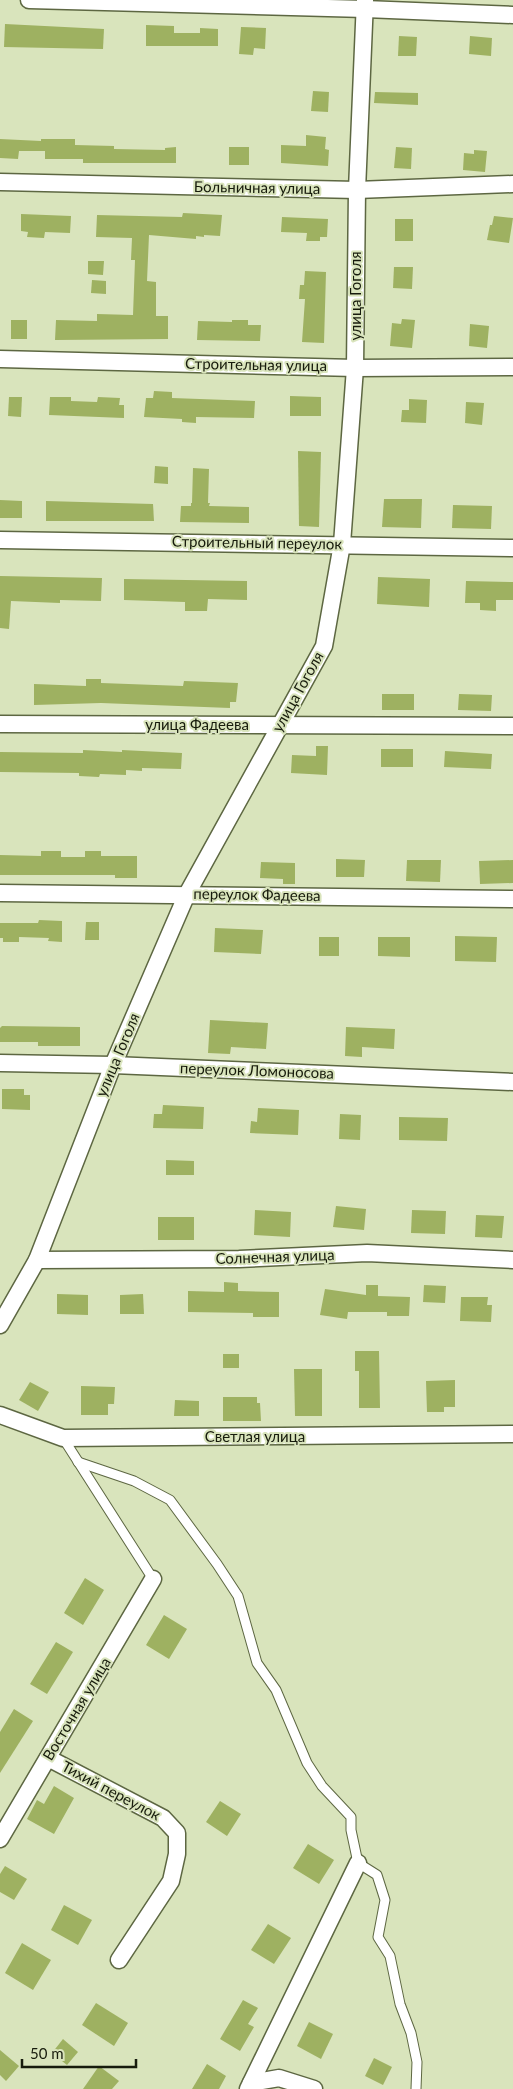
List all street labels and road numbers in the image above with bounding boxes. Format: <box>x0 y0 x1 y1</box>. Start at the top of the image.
street label: Больничная улица <box>194 177 320 197</box>
street label: улица Гоголя <box>346 251 364 341</box>
street label: Строительная улица <box>185 354 327 374</box>
street label: Строительный переулок <box>172 532 343 552</box>
street label: улица Гоголя <box>268 648 327 735</box>
street label: улица Фадеева <box>145 715 249 733</box>
street label: переулок Фадеева <box>193 884 321 904</box>
street label: улица Гоголя <box>91 1010 143 1099</box>
street label: переулок Ломоносова <box>180 1058 334 1082</box>
street label: Солнечная улица <box>215 1245 335 1267</box>
street label: Светлая улица <box>205 1427 305 1445</box>
street label: Восточная улица <box>38 1654 114 1763</box>
street label: Тихий переулок <box>59 1757 164 1824</box>

